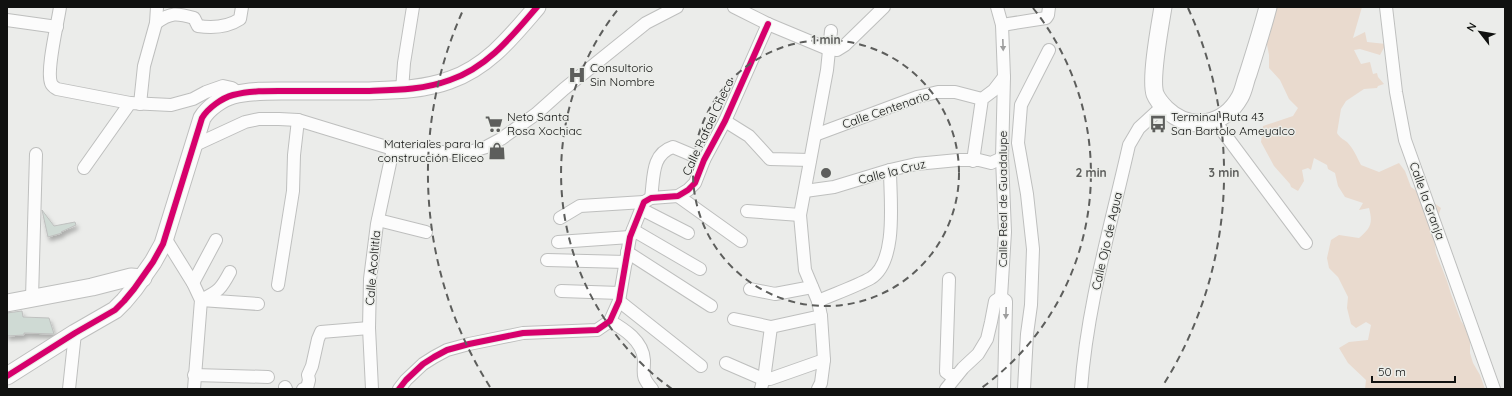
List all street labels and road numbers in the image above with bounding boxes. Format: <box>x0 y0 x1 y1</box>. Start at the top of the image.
street label: Calle Rafael Checa <box>679 76 737 178</box>
street label: Calle Centenario <box>840 88 932 132</box>
street label: Calle Real de Guadalupe <box>995 130 1010 267</box>
street label: Calle la Cruz <box>857 156 927 187</box>
street label: Calle la Granja <box>1406 160 1448 242</box>
street label: Calle Ojo de Agua <box>1088 190 1125 291</box>
street label: Calle Acoltitla <box>362 230 383 306</box>

